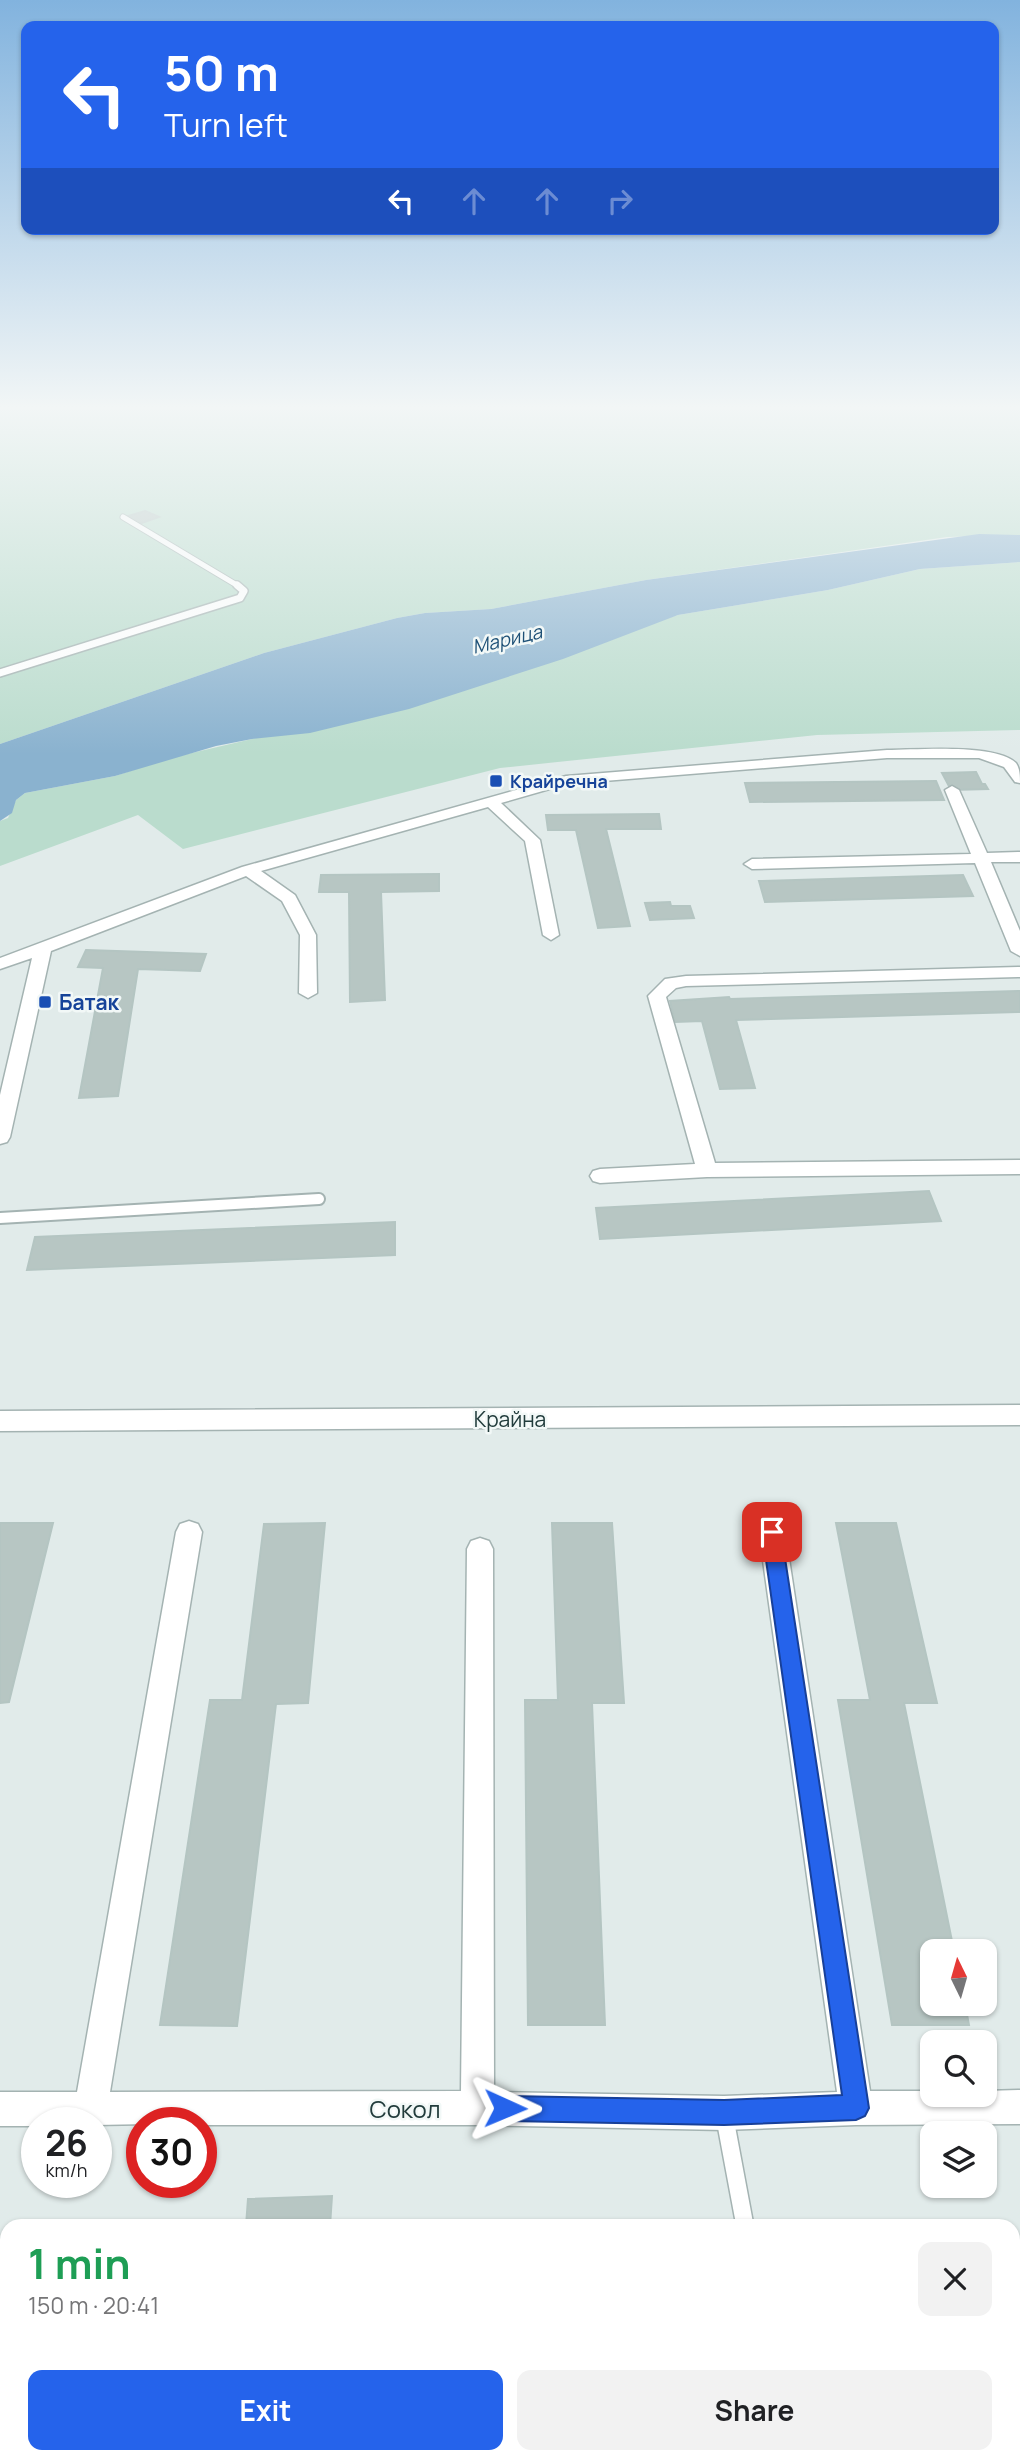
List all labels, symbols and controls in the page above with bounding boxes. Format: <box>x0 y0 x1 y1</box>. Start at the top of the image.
text: 50 m <box>164 39 279 106</box>
icon: left <box>49 49 140 140</box>
text: Turn left <box>164 103 288 147</box>
icon: left <box>382 182 420 220</box>
icon: ahead <box>455 182 493 220</box>
icon: ahead <box>528 182 566 220</box>
icon: right <box>601 182 639 220</box>
water label: Марица <box>470 618 546 660</box>
place label: Крайречна <box>510 769 608 793</box>
marker: Крайречна <box>488 773 504 789</box>
place label: Батак <box>59 988 119 1016</box>
marker: Батак <box>37 994 53 1010</box>
street label: Крайна <box>474 1405 546 1433</box>
pin <box>742 1502 802 1562</box>
icon: arrive <box>753 1513 791 1551</box>
north arrow <box>920 1939 998 2016</box>
map controls <box>920 1939 997 2198</box>
button: search <box>920 2030 997 2107</box>
position arrow <box>468 2071 542 2145</box>
street label: Сокол <box>369 2092 441 2125</box>
speed limit sign: 30 <box>126 2107 217 2198</box>
text: 26 <box>45 2119 88 2167</box>
button: layers <box>920 2121 997 2198</box>
text: km/h <box>46 2158 87 2182</box>
text: 1 min <box>28 2234 131 2292</box>
button: close <box>918 2242 992 2316</box>
text: 150 m · 20:41 <box>28 2289 159 2321</box>
button: Exit <box>28 2370 503 2450</box>
button: Share <box>517 2370 992 2450</box>

